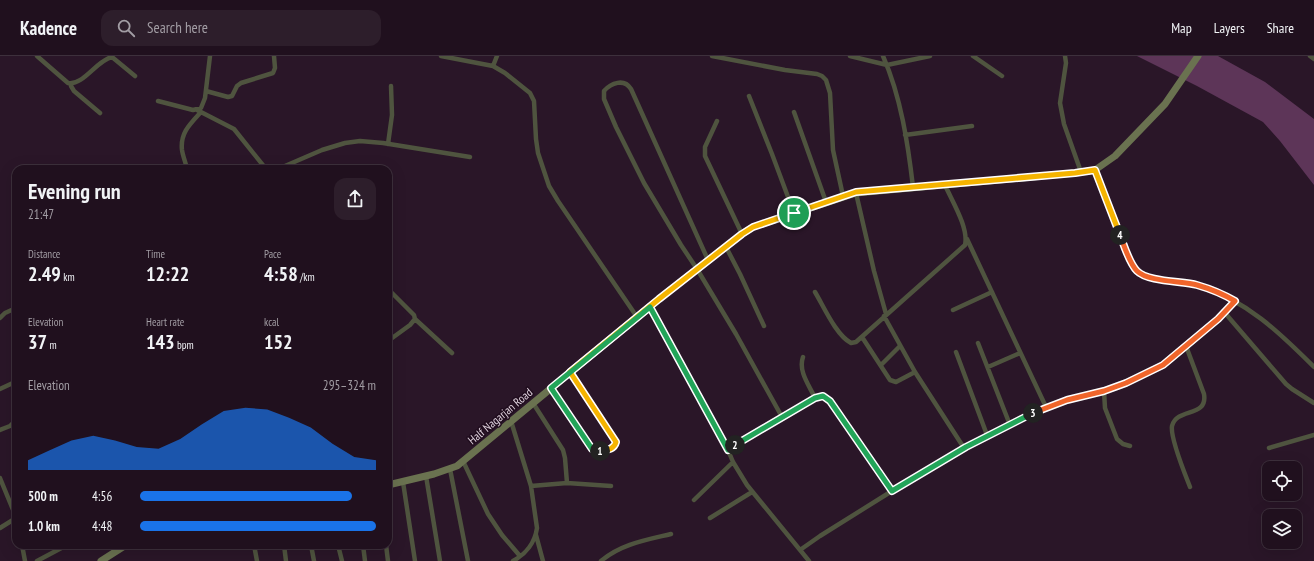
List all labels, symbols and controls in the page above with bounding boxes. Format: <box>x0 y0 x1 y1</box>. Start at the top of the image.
search box <box>101 10 381 46</box>
text: Kadence <box>20 16 77 40</box>
icon: search <box>115 17 137 39</box>
text: Search here <box>147 18 208 37</box>
text: Map <box>1171 19 1192 37</box>
text: Layers <box>1214 19 1245 37</box>
text: Share <box>1267 19 1294 37</box>
text: Evening run <box>28 177 121 205</box>
button: share <box>334 178 376 220</box>
pin <box>777 196 811 230</box>
icon: arrive <box>783 202 805 224</box>
text: 21:47 <box>28 206 54 223</box>
pin: 4 <box>1110 225 1130 245</box>
text: 4 <box>1117 228 1123 242</box>
text: Distance <box>28 247 60 261</box>
text: Time <box>146 247 165 261</box>
text: Pace <box>264 247 281 261</box>
text: 2.49 <box>28 261 61 287</box>
text: 12:22 <box>146 261 189 287</box>
text: 4:58 <box>264 261 298 287</box>
text: km <box>61 270 75 284</box>
text: /km <box>298 270 315 284</box>
text: Elevation <box>28 315 63 329</box>
text: Heart rate <box>146 315 184 329</box>
text: kcal <box>264 315 279 329</box>
text: 37 <box>28 329 47 355</box>
text: 143 <box>146 329 175 355</box>
text: 152 <box>264 329 293 355</box>
text: m <box>47 338 57 352</box>
text: bpm <box>175 338 194 352</box>
text: Elevation <box>28 377 70 394</box>
text: 295–324 m <box>323 377 376 394</box>
street label: Half Nagarjan Road <box>465 385 535 447</box>
pin: 3 <box>1023 403 1043 423</box>
text: 3 <box>1030 406 1036 420</box>
pin: 2 <box>725 435 745 455</box>
text: 2 <box>732 438 738 452</box>
pin: 1 <box>590 441 610 461</box>
text: 1 <box>597 444 603 458</box>
map controls <box>1262 461 1302 549</box>
button: locate <box>1262 461 1302 501</box>
text: 500 m <box>28 488 58 505</box>
text: 4:56 <box>92 488 112 505</box>
button: layers <box>1262 509 1302 549</box>
text: 1.0 km <box>28 518 60 535</box>
text: 4:48 <box>92 518 112 535</box>

